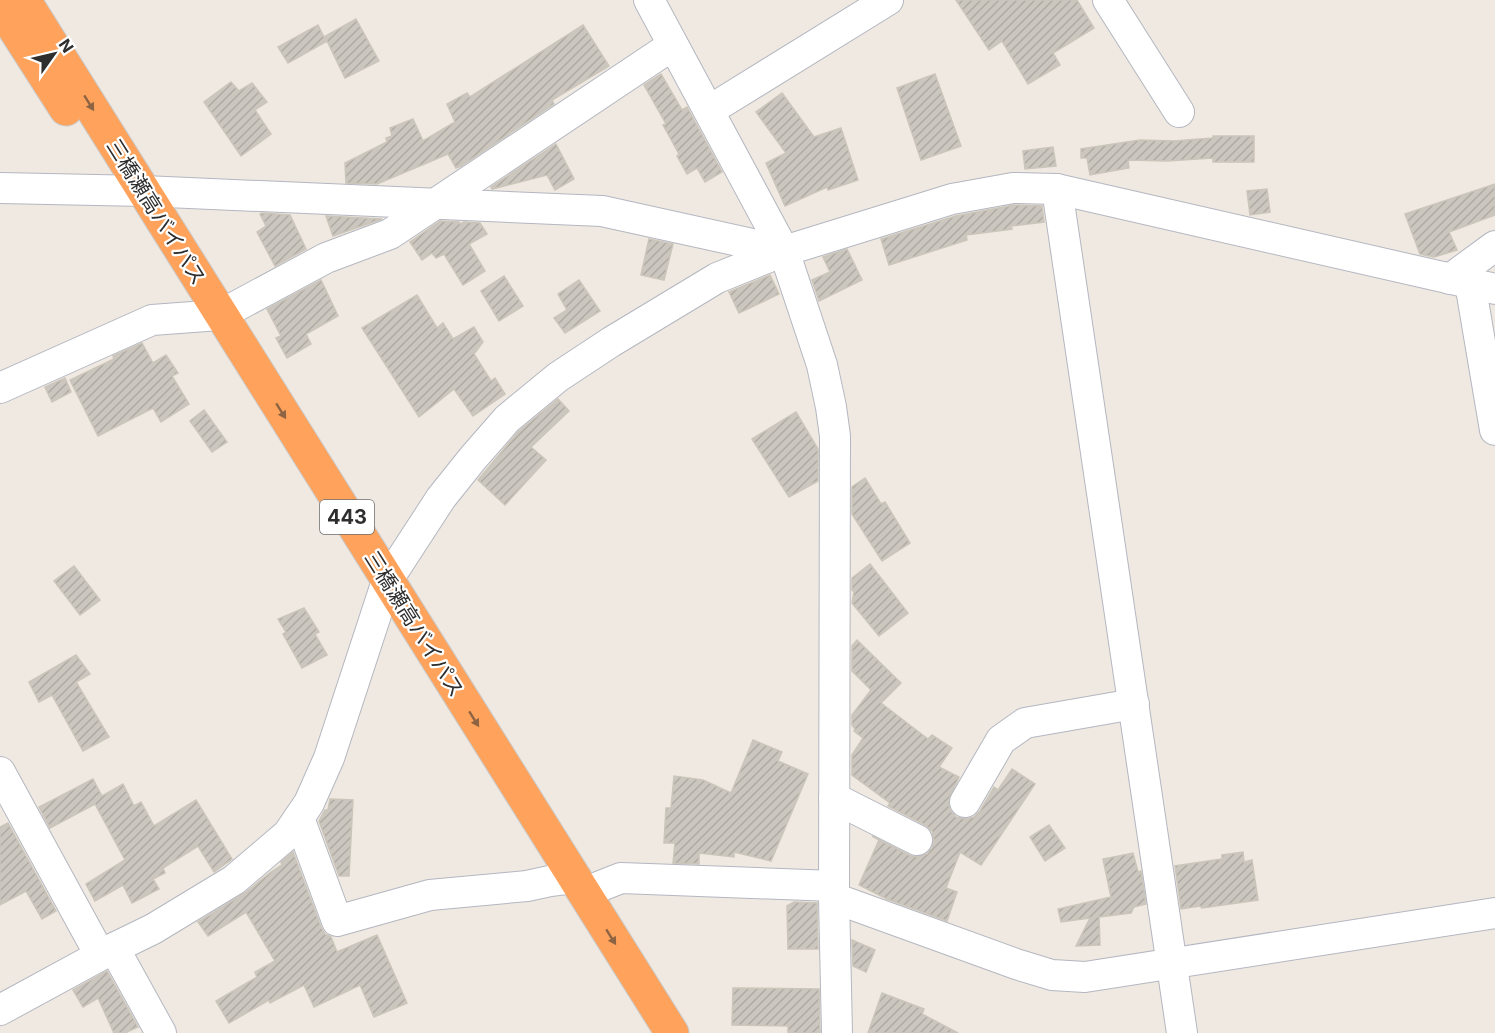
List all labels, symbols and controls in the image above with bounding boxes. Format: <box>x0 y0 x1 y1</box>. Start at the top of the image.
north arrow <box>24 24 84 84</box>
text: N <box>55 35 78 56</box>
one-way arrow <box>83 95 94 111</box>
street label: 三橋瀬高バイパス <box>101 134 211 289</box>
one-way arrow <box>275 403 286 419</box>
road number: 443 <box>320 500 374 534</box>
street label: 三橋瀬高バイパス <box>359 546 469 701</box>
one-way arrow <box>468 711 479 727</box>
one-way arrow <box>606 929 617 945</box>

